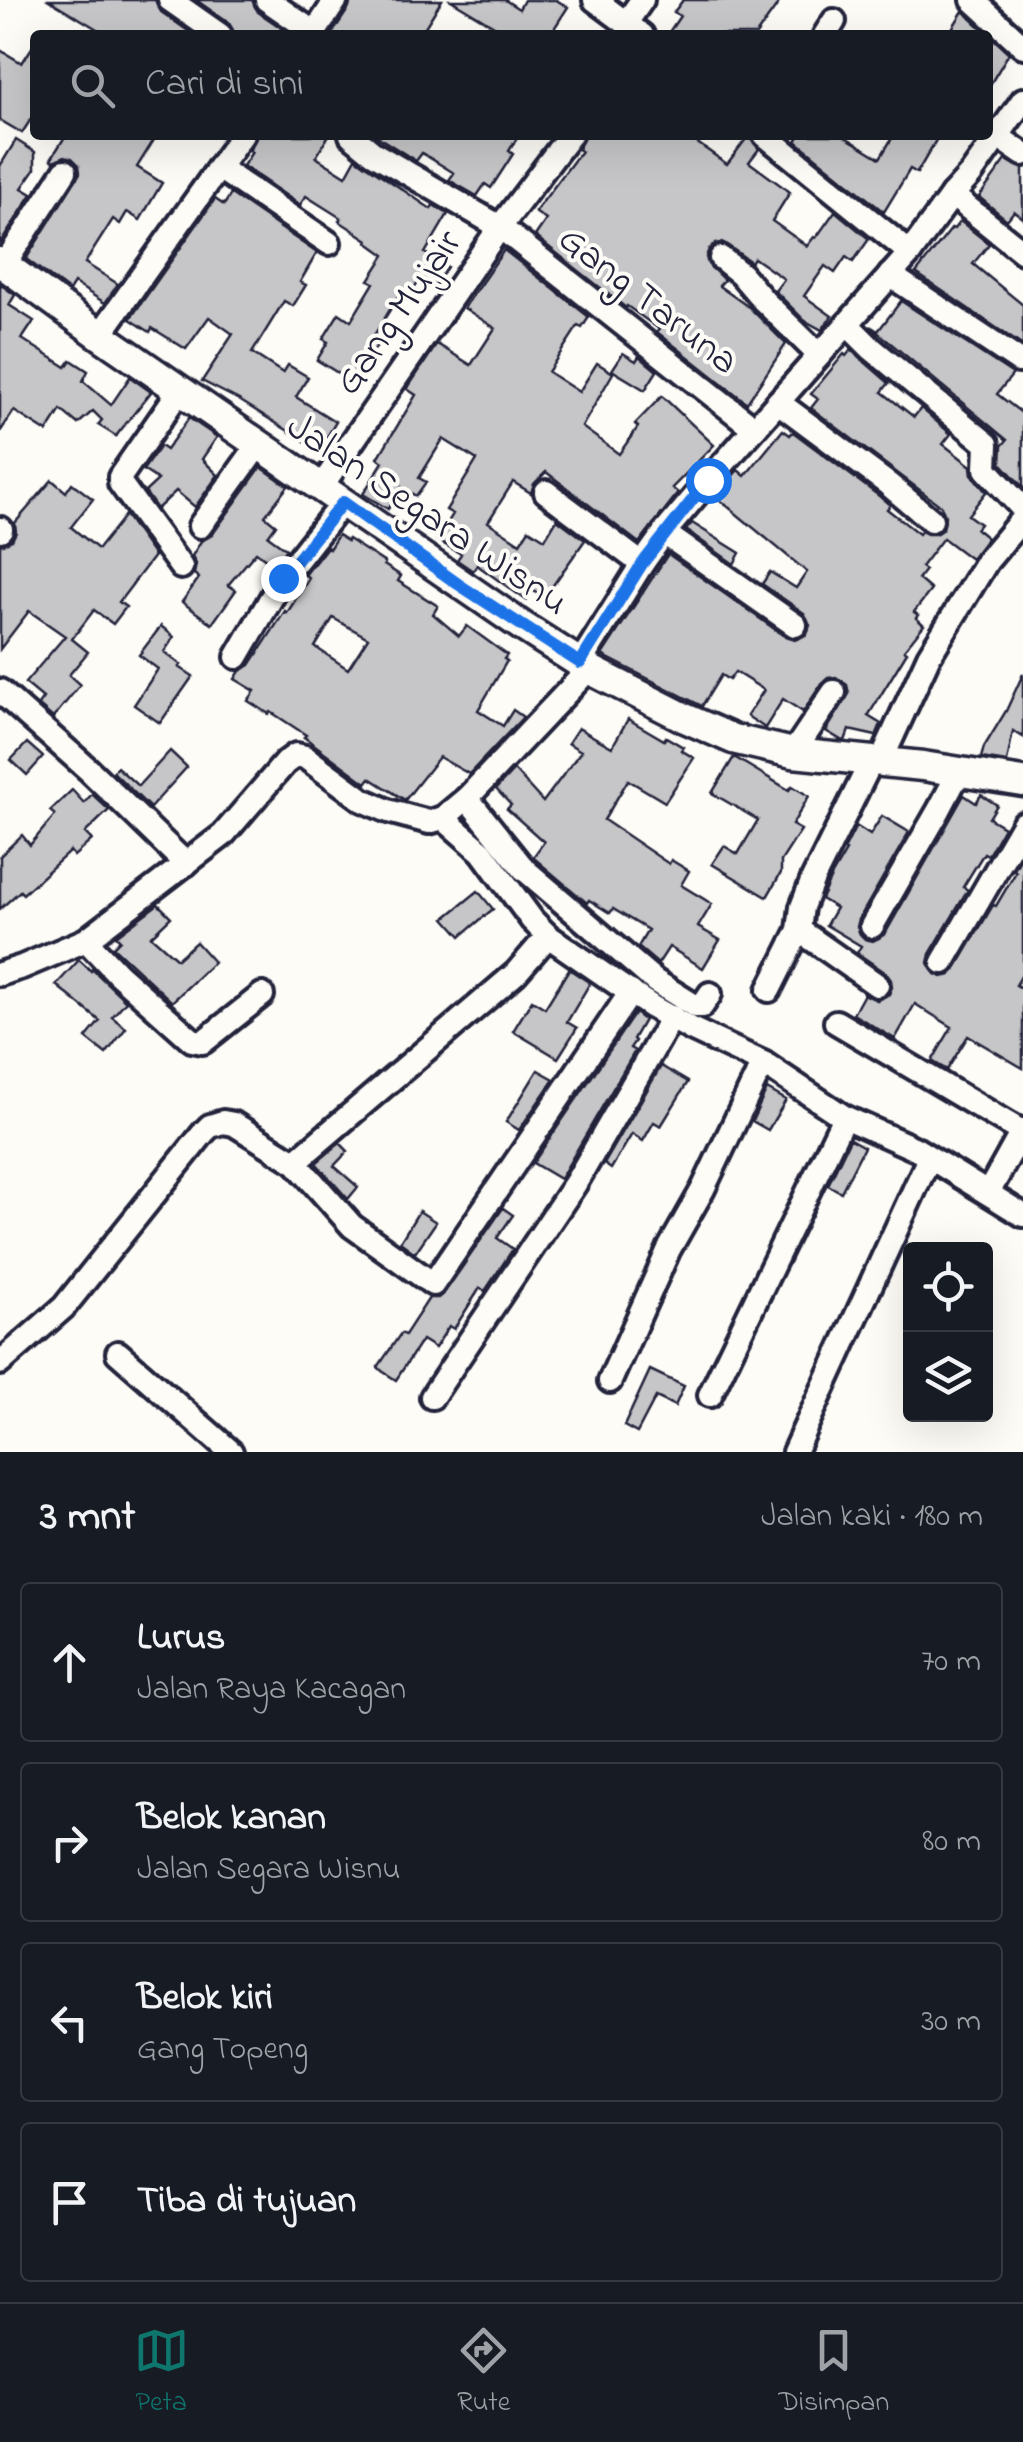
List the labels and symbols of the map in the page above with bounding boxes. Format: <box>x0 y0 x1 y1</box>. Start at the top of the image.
street label: Gang Taruna <box>544 212 750 391</box>
street label: Gang Mujair <box>321 218 479 409</box>
street label: Jalan Segara Wisnu <box>273 399 580 632</box>
route start <box>686 458 732 504</box>
route end <box>261 556 307 602</box>

